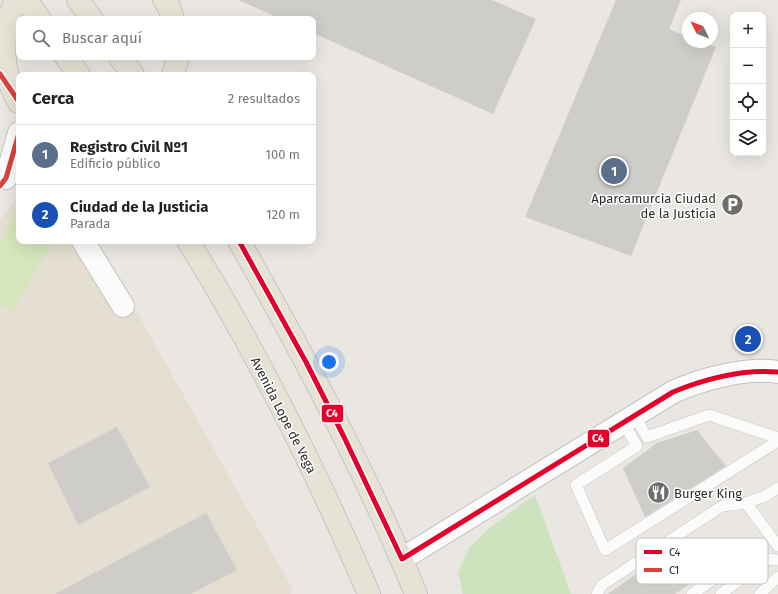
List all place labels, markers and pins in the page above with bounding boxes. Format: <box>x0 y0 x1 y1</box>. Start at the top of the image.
pin: 1 <box>601 156 627 186</box>
place label: Aparcamurcia Ciudad de la Justicia <box>591 191 716 221</box>
parking icon: Aparcamurcia Ciudad de la Justicia <box>719 192 745 218</box>
pin: 2 <box>735 324 761 354</box>
restaurant icon: Burger King <box>646 480 672 506</box>
place label: Burger King <box>674 486 742 501</box>

